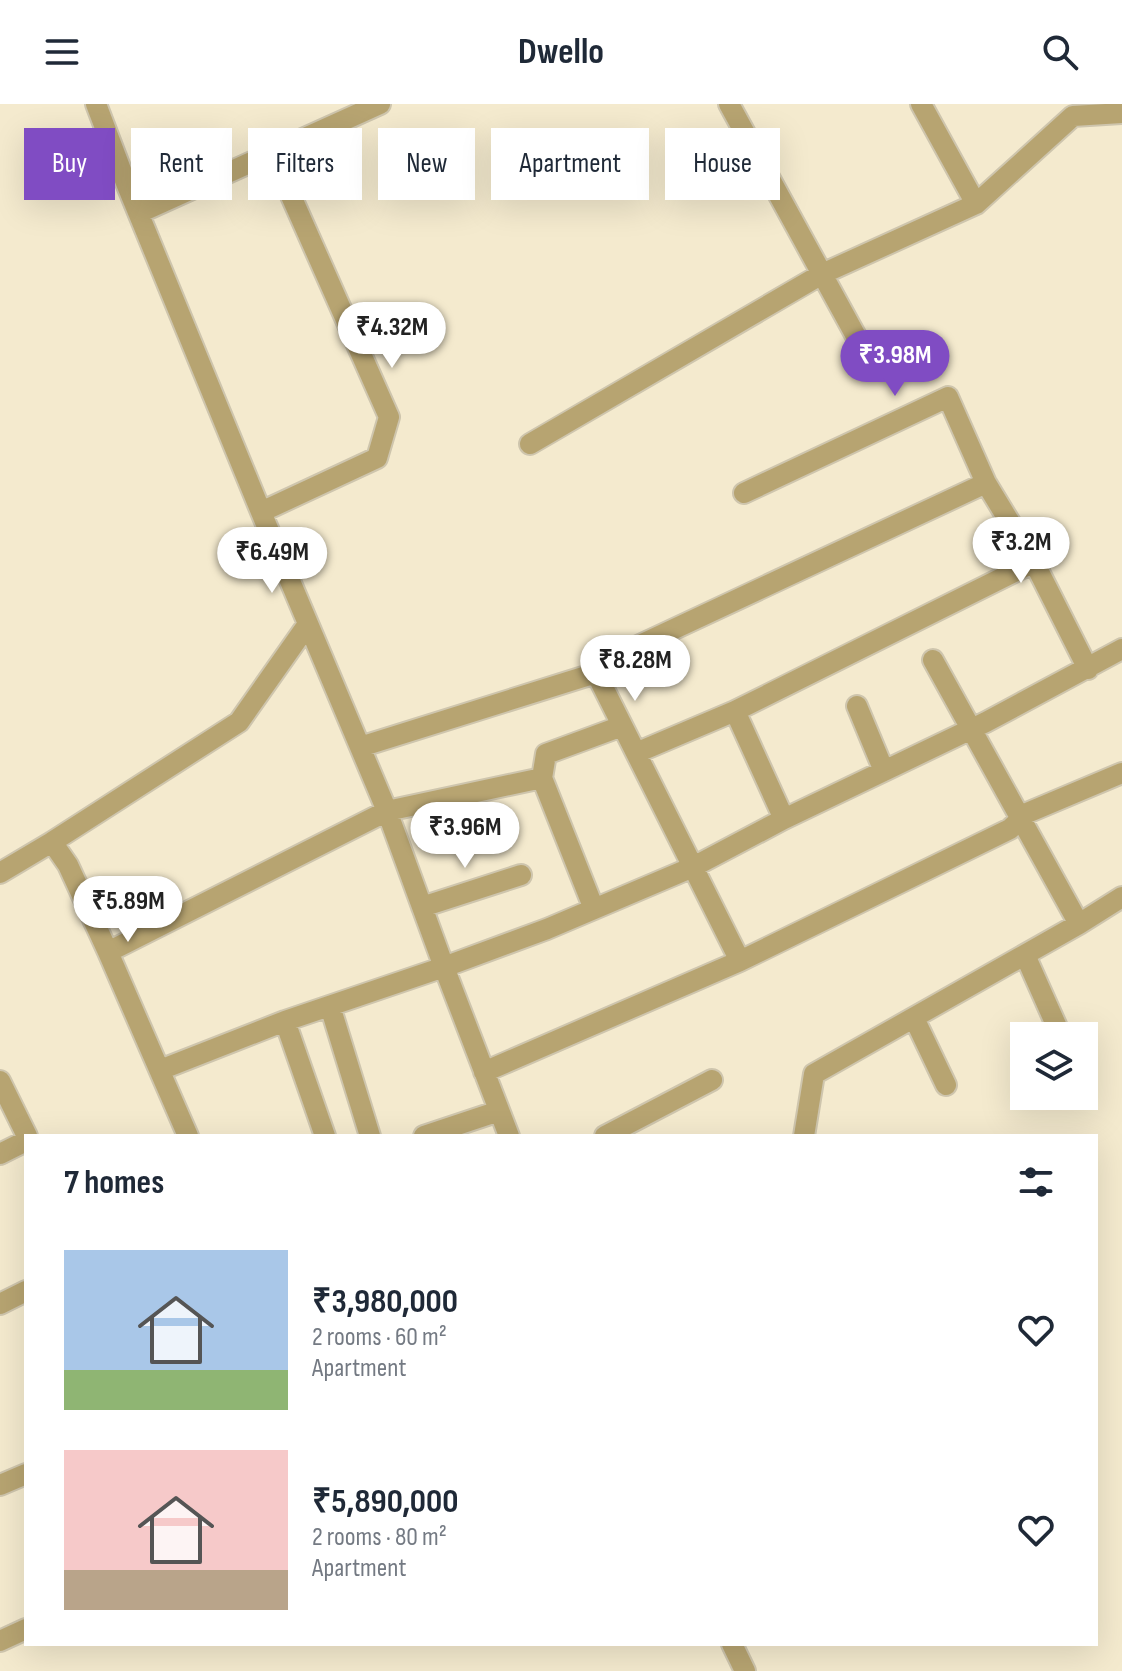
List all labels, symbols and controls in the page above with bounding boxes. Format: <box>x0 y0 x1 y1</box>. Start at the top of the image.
icon: menu <box>40 30 84 74</box>
icon: search <box>1038 30 1082 74</box>
text: Dwello <box>518 31 604 74</box>
chip: Buy <box>24 128 115 200</box>
chip: Rent <box>131 128 232 200</box>
chip: Filters <box>248 128 362 200</box>
chip: New <box>378 128 475 200</box>
chip: Apartment <box>491 128 649 200</box>
chip: House <box>665 128 780 200</box>
pin: ₹4.32M <box>327 302 457 370</box>
text: ₹4.32M <box>356 312 428 343</box>
pin: ₹3.98M <box>830 330 960 398</box>
text: ₹3.98M <box>858 340 932 371</box>
pin: ₹3.2M <box>965 517 1077 585</box>
pin: ₹6.49M <box>207 527 337 595</box>
text: ₹3.2M <box>991 527 1051 558</box>
text: ₹6.49M <box>235 537 309 568</box>
pin: ₹8.28M <box>570 635 700 703</box>
text: ₹8.28M <box>598 645 672 676</box>
pin: ₹3.96M <box>400 802 530 870</box>
text: ₹3.96M <box>428 812 502 843</box>
pin: ₹5.89M <box>63 876 193 944</box>
text: ₹5.89M <box>91 886 165 917</box>
map controls <box>1010 1022 1098 1110</box>
button: layers <box>1010 1022 1098 1110</box>
icon: filters <box>1014 1160 1058 1204</box>
text: 7 homes <box>64 1162 164 1203</box>
text: ₹3,980,000 <box>312 1281 458 1322</box>
icon: home <box>128 1282 224 1378</box>
icon: heart <box>1014 1308 1058 1352</box>
text: 2 rooms · 60 m² <box>312 1322 447 1353</box>
text: Apartment <box>312 1353 406 1384</box>
text: ₹5,890,000 <box>312 1481 458 1522</box>
icon: home <box>128 1482 224 1578</box>
icon: heart <box>1014 1508 1058 1552</box>
text: 2 rooms · 80 m² <box>312 1522 447 1553</box>
text: Apartment <box>312 1553 406 1584</box>

